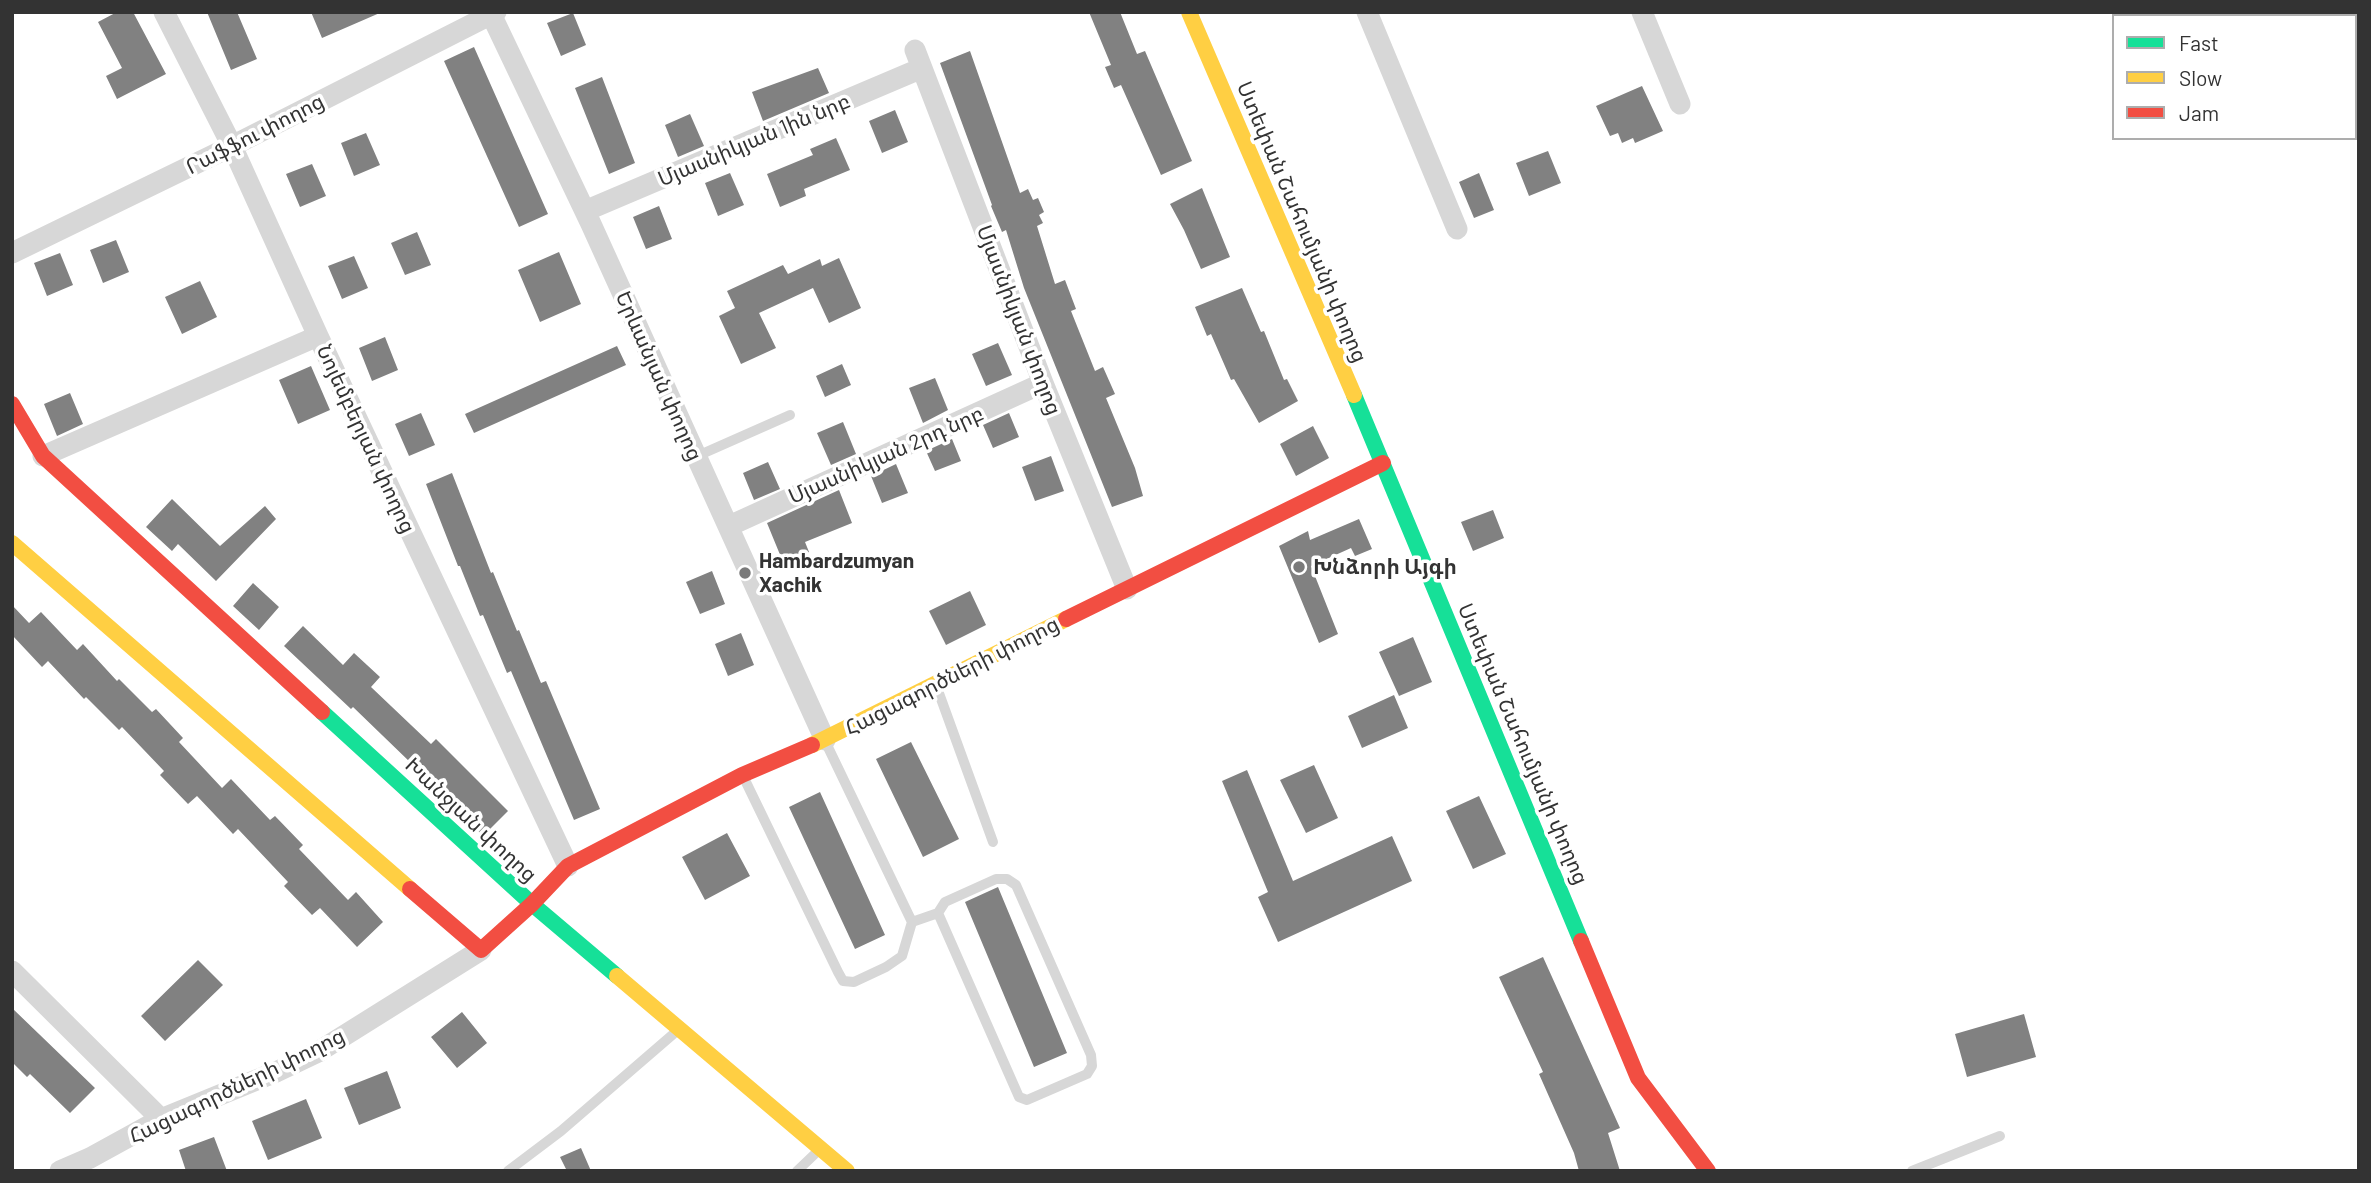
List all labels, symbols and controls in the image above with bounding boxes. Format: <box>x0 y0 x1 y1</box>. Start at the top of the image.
legend <box>2112 14 2357 140</box>
text: Fast <box>2179 30 2219 55</box>
text: Slow <box>2179 65 2222 90</box>
street label: Ստեփան Շահումյանի փողոց <box>1231 78 1373 366</box>
street label: Րաֆֆու փողոց <box>182 88 328 180</box>
street label: Մյասնիկյան 1ին նրբ <box>654 88 854 192</box>
text: Jam <box>2179 100 2219 125</box>
street label: Մյասնիկյան փողոց <box>971 222 1067 418</box>
street label: Երևանյան փողոց <box>610 287 708 465</box>
street label: Նոյեմբերյան փողոց <box>311 341 421 537</box>
street label: Մյասնիկյան 2րդ նրբ <box>784 401 988 509</box>
place label: Hambardzumyan Xachik <box>759 548 914 598</box>
place label: Խնձորի Այգի <box>1313 554 1457 580</box>
marker: Խնձորի Այգի <box>1291 559 1307 575</box>
marker: Hambardzumyan Xachik <box>737 565 753 581</box>
street label: Ստեփան Շահումյանի փողոց <box>1452 600 1594 888</box>
street label: Հացագործների փողոց <box>841 611 1063 741</box>
street label: Խանջյան փողոց <box>400 753 542 887</box>
street label: Հացագործների փողոց <box>125 1023 349 1149</box>

